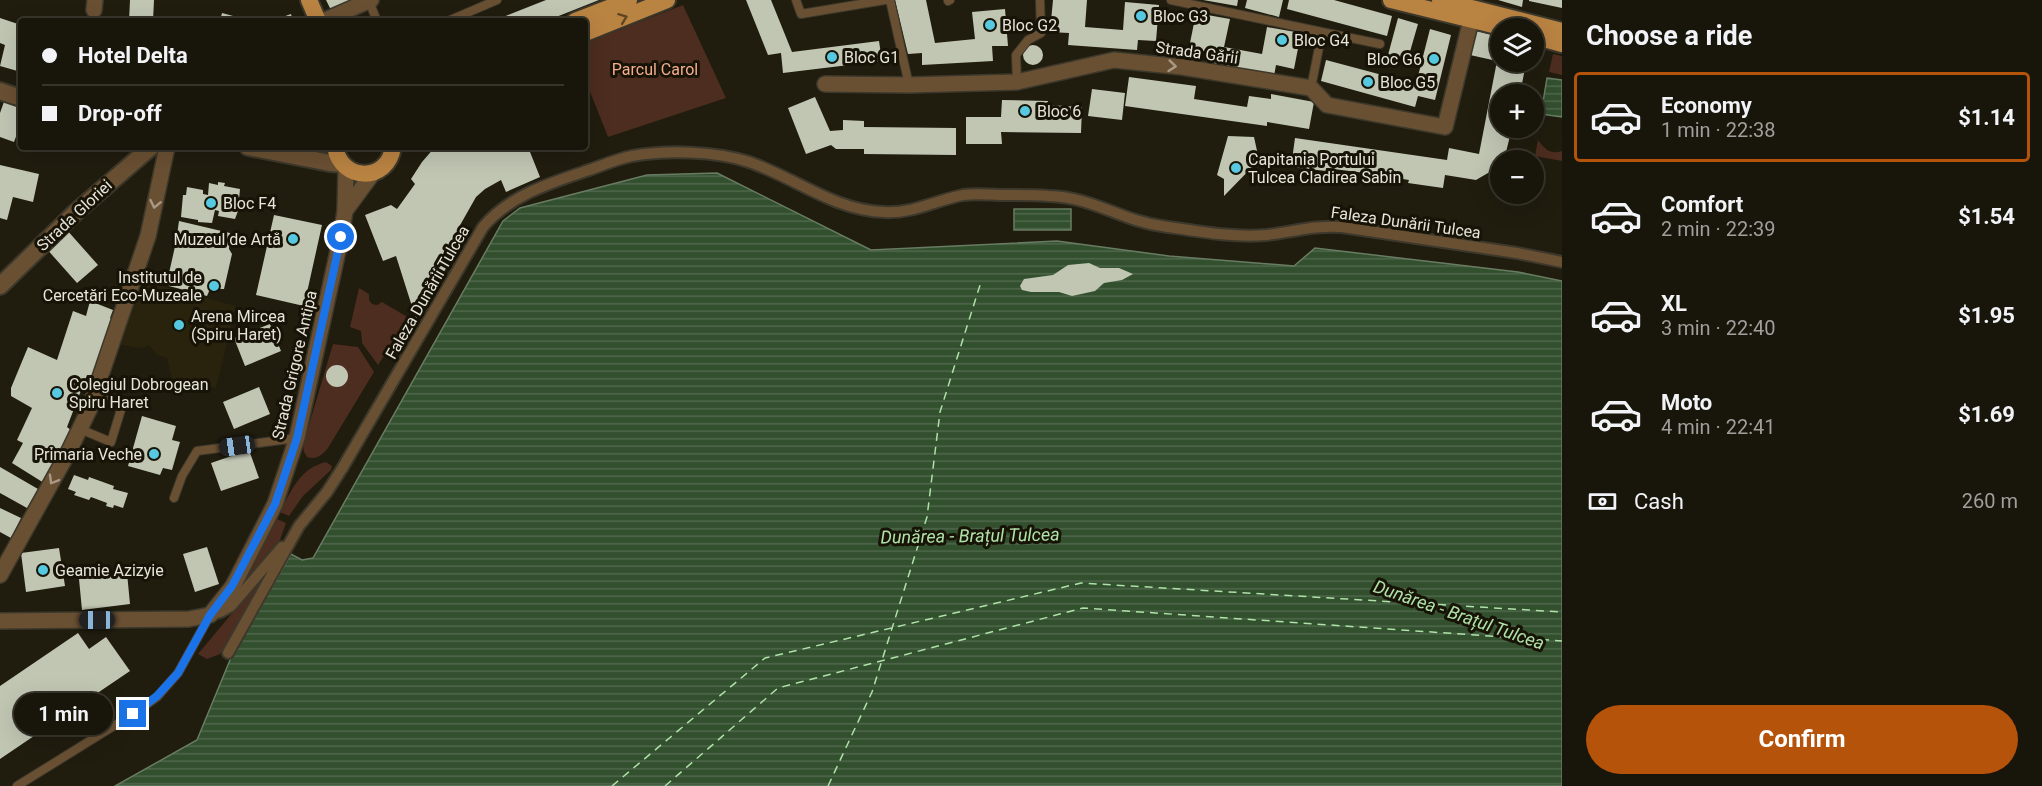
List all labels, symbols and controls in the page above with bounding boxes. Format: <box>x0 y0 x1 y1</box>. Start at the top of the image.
place label: Bloc G3 <box>1153 7 1208 26</box>
marker: Bloc G3 <box>1134 9 1148 23</box>
one-way arrow <box>617 13 628 25</box>
place label: Bloc G2 <box>1002 16 1057 35</box>
marker: Bloc G2 <box>983 18 997 32</box>
map controls <box>1490 18 1544 204</box>
button: layers <box>1490 18 1544 72</box>
text: Choose a ride <box>1586 20 1752 52</box>
place label: Bloc G4 <box>1294 31 1349 50</box>
marker: Bloc G4 <box>1275 33 1289 47</box>
street label: Strada Gării <box>1154 37 1239 68</box>
text: Hotel Delta <box>78 43 188 68</box>
place label: Bloc G1 <box>844 48 899 67</box>
marker: Bloc G1 <box>825 50 839 64</box>
place label: Bloc G6 <box>1367 50 1422 69</box>
marker: Bloc G6 <box>1427 52 1441 66</box>
one-way arrow <box>1168 59 1177 72</box>
park label: Parcul Carol <box>612 60 698 79</box>
place label: Bloc G5 <box>1380 73 1435 92</box>
marker: Bloc G5 <box>1361 75 1375 89</box>
button: + <box>1490 84 1544 138</box>
icon: car <box>1589 90 1643 144</box>
text: Economy <box>1661 93 1752 118</box>
text: Drop-off <box>78 101 162 126</box>
place label: Bloc 6 <box>1037 102 1081 121</box>
marker: Bloc 6 <box>1018 104 1032 118</box>
text: $1.14 <box>1958 105 2015 130</box>
text: 1 min · 22:38 <box>1661 118 1776 142</box>
place label: Capitania Portului Tulcea Cladirea Sabin <box>1248 150 1401 187</box>
button: − <box>1490 150 1544 204</box>
marker: Capitania Portului Tulcea Cladirea Sabin <box>1229 161 1243 175</box>
street label: Strada Gloriei <box>33 176 116 255</box>
icon: car <box>1589 189 1643 243</box>
text: Comfort <box>1661 192 1743 217</box>
place label: Bloc F4 <box>223 194 276 213</box>
marker: Bloc F4 <box>204 196 218 210</box>
one-way arrow <box>149 199 162 209</box>
street label: Faleza Dunării Tulcea <box>1330 203 1482 242</box>
text: $1.54 <box>1958 204 2015 229</box>
text: 2 min · 22:39 <box>1661 217 1776 241</box>
street label: Faleza Dunării Tulcea <box>381 222 473 362</box>
route start <box>327 223 354 250</box>
place label: Muzeul de Artă <box>174 230 281 249</box>
marker: Muzeul de Artă <box>286 232 300 246</box>
place label: Institutul de Cercetări Eco-Muzeale <box>43 268 202 305</box>
marker: Institutul de Cercetări Eco-Muzeale <box>207 279 221 293</box>
icon: car <box>1589 288 1643 342</box>
street label: Strada Grigore Antipa <box>268 289 321 441</box>
text: XL <box>1661 291 1687 316</box>
text: $1.95 <box>1958 303 2015 328</box>
place label: Arena Mircea (Spiru Haret) <box>191 307 285 344</box>
text: 3 min · 22:40 <box>1661 316 1776 340</box>
marker: Arena Mircea (Spiru Haret) <box>172 318 186 332</box>
place label: Colegiul Dobrogean Spiru Haret <box>69 375 208 412</box>
marker: Colegiul Dobrogean Spiru Haret <box>50 386 64 400</box>
icon: car <box>1589 387 1643 441</box>
text: Moto <box>1661 390 1712 415</box>
text: $1.69 <box>1958 402 2015 427</box>
text: 4 min · 22:41 <box>1661 415 1776 439</box>
car <box>218 435 256 457</box>
place label: Primaria Veche <box>34 445 142 464</box>
marker: Primaria Veche <box>147 447 161 461</box>
one-way arrow <box>49 474 60 485</box>
icon: cash <box>1586 485 1619 518</box>
text: Cash <box>1634 489 1684 514</box>
text: 260 m <box>1962 489 2018 513</box>
water label: Dunărea - Brațul Tulcea <box>880 523 1060 549</box>
place label: Geamie Azizyie <box>55 561 164 580</box>
marker: Geamie Azizyie <box>36 563 50 577</box>
water label: Dunărea - Brațul Tulcea <box>1371 575 1547 655</box>
car <box>79 611 115 629</box>
callout: 1 min <box>13 693 112 735</box>
route end <box>119 700 146 727</box>
text: 1 min <box>38 702 89 726</box>
button: Confirm <box>1586 705 2018 774</box>

